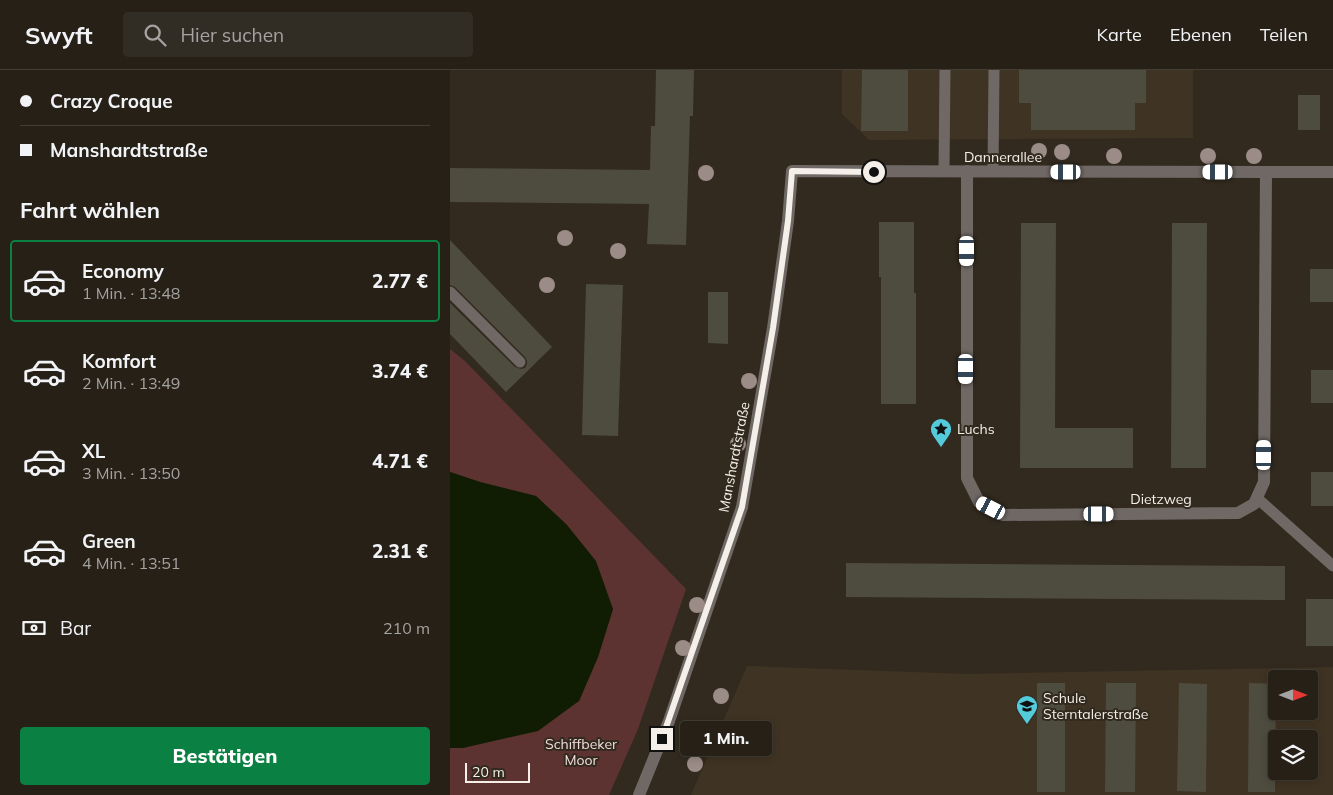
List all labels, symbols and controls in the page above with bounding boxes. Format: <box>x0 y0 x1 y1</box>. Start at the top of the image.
search box <box>123 12 473 57</box>
text: Swyft <box>25 20 93 50</box>
icon: search <box>141 21 169 49</box>
text: Hier suchen <box>181 23 284 47</box>
text: Karte <box>1096 23 1142 46</box>
text: Ebenen <box>1170 23 1232 46</box>
text: Teilen <box>1260 23 1308 46</box>
text: Crazy Croque <box>50 89 173 113</box>
text: Manshardtstraße <box>50 138 208 162</box>
street label: Dannerallee <box>964 148 1042 166</box>
route start <box>863 161 885 183</box>
car <box>1051 165 1081 180</box>
car <box>1203 165 1233 180</box>
text: Fahrt wählen <box>20 196 160 224</box>
car <box>959 236 974 266</box>
icon: car <box>22 259 67 304</box>
text: Economy <box>82 259 164 283</box>
text: 2.77 € <box>372 269 428 293</box>
text: 1 Min. · 13:48 <box>82 283 180 303</box>
icon: car <box>22 349 67 394</box>
text: Komfort <box>82 349 156 373</box>
car <box>958 354 973 384</box>
text: 3.74 € <box>372 359 428 383</box>
text: 2 Min. · 13:49 <box>82 373 180 393</box>
street label: Manshardtstraße <box>714 400 754 514</box>
place icon: Luchs <box>929 417 953 448</box>
place label: Luchs <box>957 420 995 438</box>
icon: car <box>22 439 67 484</box>
text: XL <box>82 439 105 463</box>
car <box>1256 440 1271 470</box>
text: 4.71 € <box>372 449 428 473</box>
text: 3 Min. · 13:50 <box>82 463 180 483</box>
street label: Dietzweg <box>1130 490 1192 508</box>
car <box>974 495 1007 521</box>
car <box>1084 507 1114 522</box>
icon: car <box>22 529 67 574</box>
text: Green <box>82 529 136 553</box>
text: 2.31 € <box>372 539 428 563</box>
text: 4 Min. · 13:51 <box>82 553 180 573</box>
icon: cash <box>20 614 48 642</box>
text: Bar <box>60 616 91 640</box>
text: 210 m <box>383 618 430 638</box>
north arrow <box>1268 670 1318 720</box>
map controls <box>1268 670 1318 780</box>
place label: Schule Sterntalerstraße <box>1043 689 1148 723</box>
school or university icon: Schule Sterntalerstraße <box>1015 694 1039 725</box>
callout: 1 Min. <box>680 722 772 756</box>
button: Bestätigen <box>20 727 430 785</box>
route end <box>651 728 673 750</box>
text: 1 Min. <box>703 728 749 748</box>
button: layers <box>1268 730 1318 780</box>
park label: Schiffbeker Moor <box>545 735 618 769</box>
scale bar <box>465 760 530 783</box>
text: 20 m <box>472 763 505 781</box>

